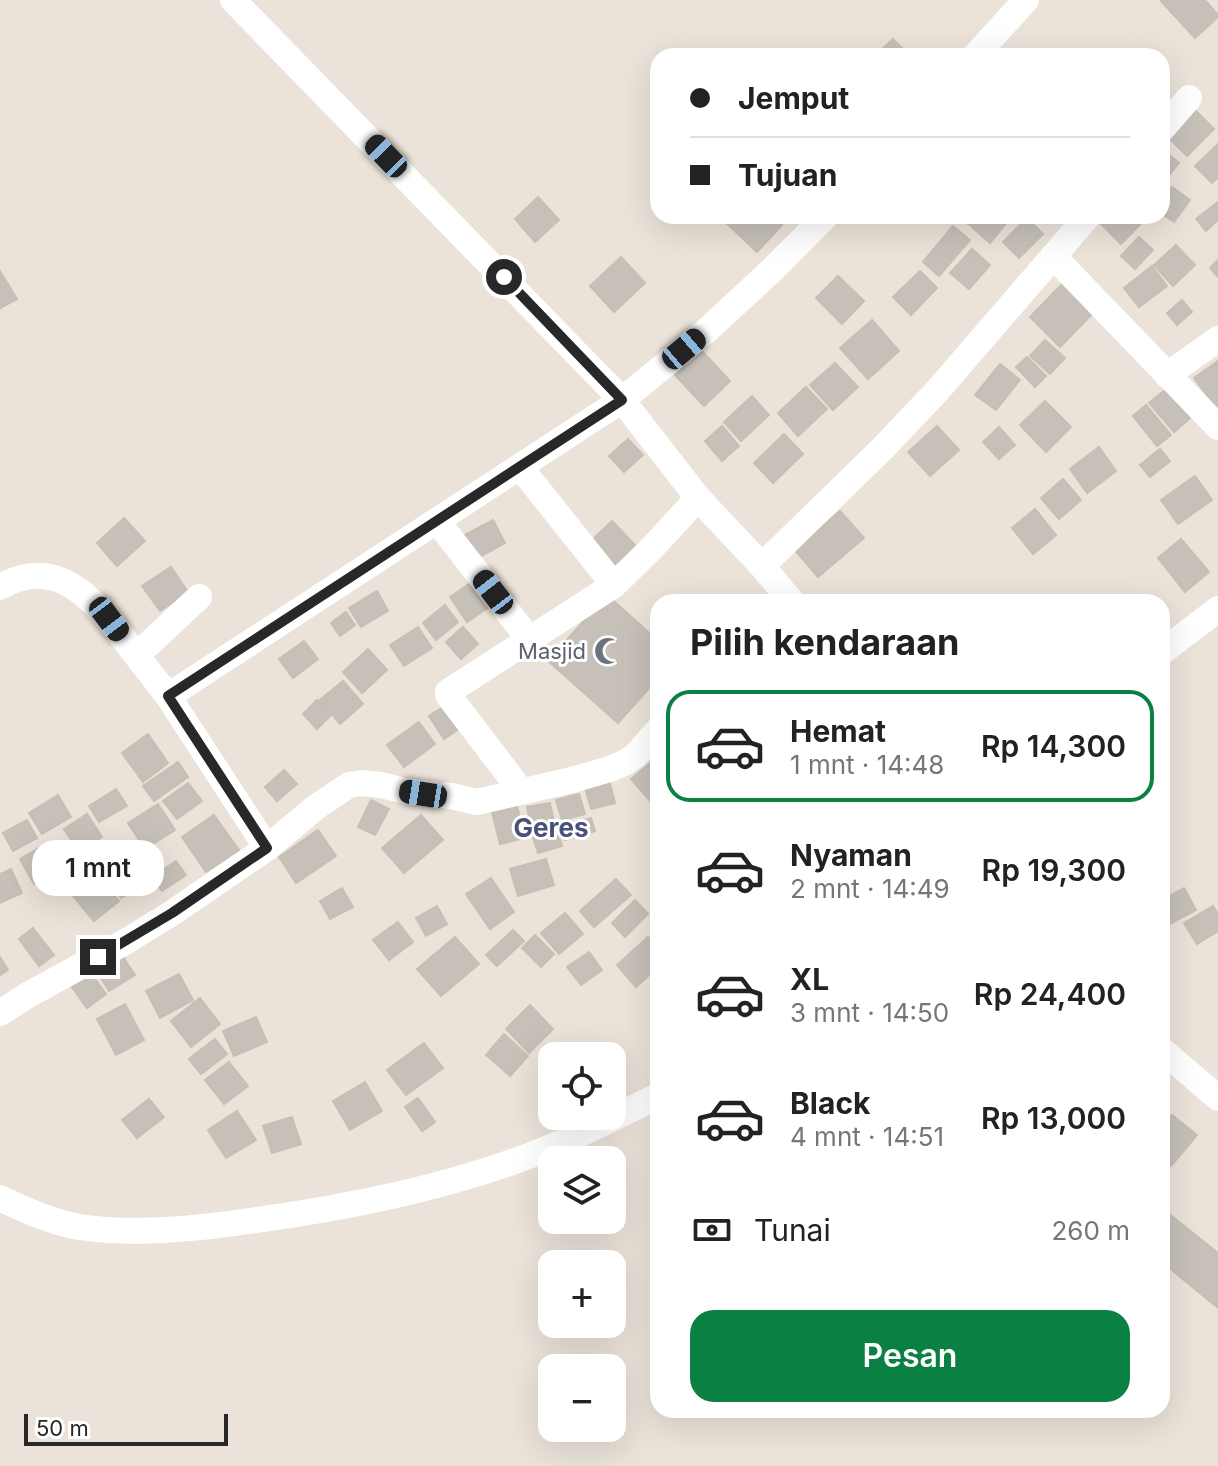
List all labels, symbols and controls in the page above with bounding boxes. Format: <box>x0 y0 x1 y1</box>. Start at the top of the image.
text: Jemput <box>738 80 849 116</box>
car <box>361 130 411 182</box>
text: Tujuan <box>738 157 837 193</box>
route start <box>486 259 522 295</box>
car <box>658 324 710 374</box>
car <box>469 566 517 618</box>
car <box>85 593 133 645</box>
text: Pilih kendaraan <box>690 620 959 664</box>
mosque icon: Masjid <box>593 636 623 666</box>
place label: Masjid <box>518 638 586 664</box>
icon: car <box>694 710 766 782</box>
text: Hemat <box>790 713 886 749</box>
text: Rp 14,300 <box>981 728 1126 764</box>
text: 1 mnt · 14:48 <box>790 749 944 780</box>
car <box>397 778 449 810</box>
district label: Geres <box>513 812 589 843</box>
icon: car <box>694 834 766 906</box>
text: Nyaman <box>790 837 912 873</box>
callout: 1 mnt <box>32 841 164 897</box>
text: 1 mnt <box>65 852 131 883</box>
text: Rp 19,300 <box>982 852 1126 888</box>
text: 2 mnt · 14:49 <box>790 873 950 904</box>
route end <box>80 939 116 975</box>
icon: car <box>694 958 766 1030</box>
text: XL <box>790 961 829 997</box>
text: Rp 24,400 <box>974 976 1126 1012</box>
text: 3 mnt · 14:50 <box>790 997 949 1028</box>
map controls <box>538 1042 626 1442</box>
button: locate <box>538 1042 626 1130</box>
icon: car <box>694 1082 766 1154</box>
text: Black <box>790 1085 870 1121</box>
text: Rp 13,000 <box>981 1100 1126 1136</box>
text: 4 mnt · 14:51 <box>790 1121 944 1152</box>
button: layers <box>538 1146 626 1234</box>
icon: cash <box>690 1208 734 1252</box>
text: Tunai <box>754 1212 831 1248</box>
text: 260 m <box>1052 1215 1130 1246</box>
button: + <box>538 1250 626 1338</box>
button: Pesan <box>690 1310 1130 1402</box>
button: − <box>538 1354 626 1442</box>
scale bar <box>24 1410 228 1446</box>
text: 50 m <box>36 1415 89 1441</box>

